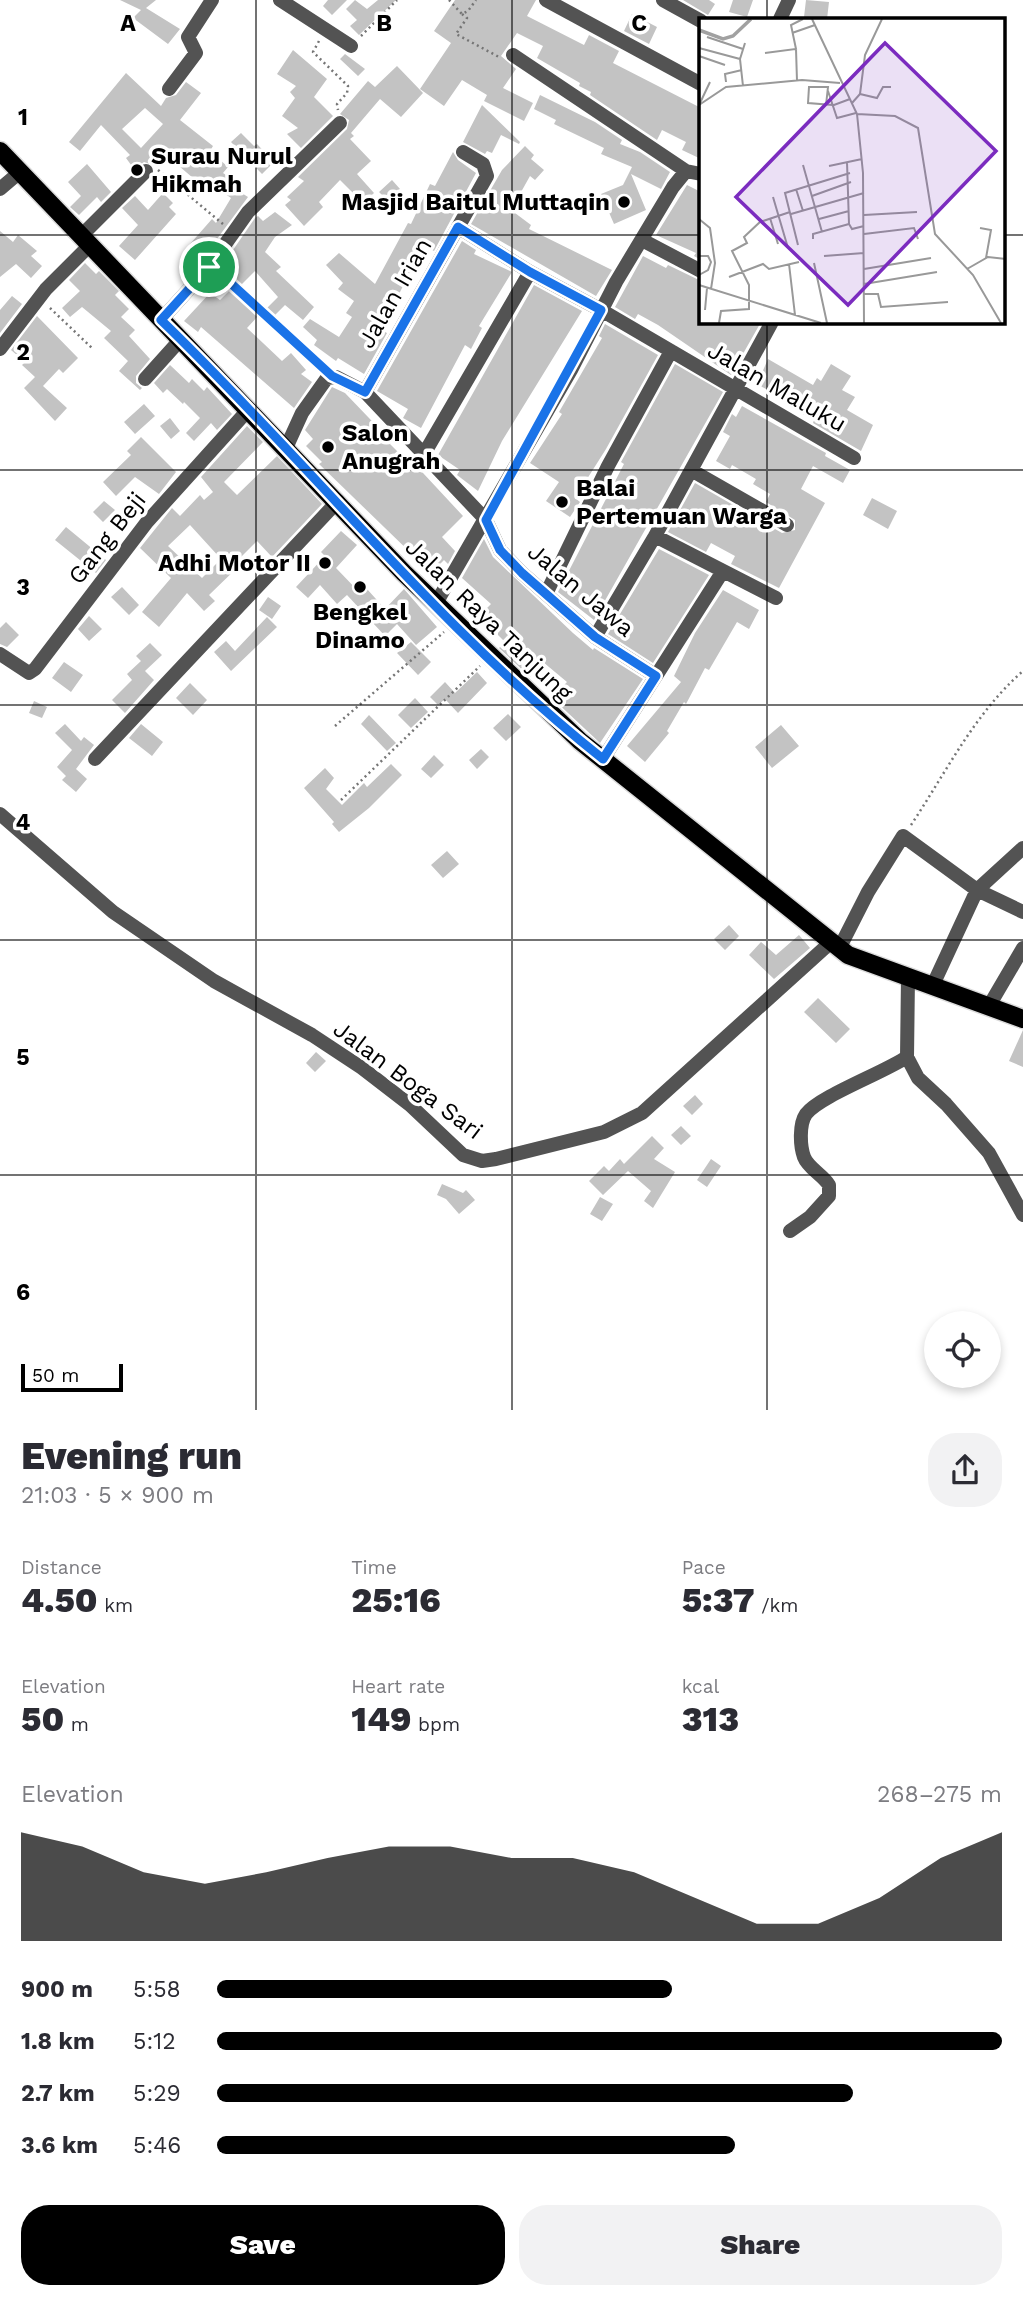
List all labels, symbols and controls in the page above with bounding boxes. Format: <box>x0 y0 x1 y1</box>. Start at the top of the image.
text: A <box>120 10 136 37</box>
text: B <box>376 10 392 37</box>
text: C <box>631 10 647 37</box>
inset map <box>699 18 1006 324</box>
text: 1 <box>18 104 28 131</box>
place label: Surau Nurul Hikmah <box>151 142 293 198</box>
marker: Surau Nurul Hikmah <box>129 162 145 178</box>
place label: Masjid Baitul Muttaqin <box>341 188 610 216</box>
marker: Masjid Baitul Muttaqin <box>616 194 632 210</box>
street label: Jalan Irian <box>352 233 438 353</box>
pin <box>179 237 239 297</box>
icon: arrive <box>190 248 228 286</box>
street label: Jalan Maluku <box>703 336 851 438</box>
text: 2 <box>16 339 30 366</box>
place label: Salon Anugrah <box>342 419 440 475</box>
marker: Salon Anugrah <box>320 439 336 455</box>
place label: Balai Pertemuan Warga <box>576 474 787 530</box>
street label: Gang Beji <box>62 486 152 590</box>
marker: Balai Pertemuan Warga <box>554 494 570 510</box>
street label: Jalan Raya Tanjung <box>400 533 579 707</box>
street label: Jalan Jawa <box>522 537 640 643</box>
place label: Adhi Motor II <box>158 549 311 577</box>
marker: Adhi Motor II <box>317 555 333 571</box>
text: 3 <box>16 574 30 601</box>
marker: Bengkel Dinamo <box>352 579 368 595</box>
place label: Bengkel Dinamo <box>313 598 407 654</box>
text: 4 <box>16 809 31 836</box>
street label: Jalan Boga Sari <box>328 1015 488 1145</box>
text: 5 <box>16 1044 30 1071</box>
text: 6 <box>16 1279 30 1306</box>
map controls <box>924 1311 1001 1388</box>
button: locate <box>924 1311 1001 1388</box>
scale bar <box>21 1361 122 1393</box>
text: 50 m <box>32 1364 79 1387</box>
button: share <box>928 1433 1002 1507</box>
text: Evening run <box>21 1434 242 1478</box>
text: 21:03 · 5 × 900 m <box>21 1482 214 1509</box>
text: Distance <box>21 1556 102 1579</box>
text: Time <box>351 1556 397 1579</box>
text: Pace <box>682 1556 726 1579</box>
text: 4.50 <box>21 1579 98 1621</box>
text: 25:16 <box>351 1579 441 1621</box>
text: 5:37 <box>682 1579 755 1621</box>
text: km <box>98 1594 133 1617</box>
text: /km <box>755 1594 798 1617</box>
text: Elevation <box>21 1675 106 1698</box>
text: Heart rate <box>351 1675 445 1698</box>
text: kcal <box>682 1675 719 1698</box>
text: 50 <box>21 1698 64 1740</box>
text: 149 <box>351 1698 412 1740</box>
text: 313 <box>682 1698 739 1740</box>
text: m <box>64 1713 89 1736</box>
text: bpm <box>412 1713 460 1736</box>
text: Elevation <box>21 1781 124 1808</box>
text: 268–275 m <box>877 1781 1002 1808</box>
text: 900 m <box>21 1976 93 2003</box>
text: 5:58 <box>133 1976 181 2003</box>
text: 1.8 km <box>21 2028 95 2055</box>
text: 5:12 <box>133 2028 176 2055</box>
text: 2.7 km <box>21 2080 95 2107</box>
text: 5:29 <box>133 2080 181 2107</box>
text: 3.6 km <box>21 2132 98 2159</box>
text: 5:46 <box>133 2132 181 2159</box>
button: Save <box>21 2205 505 2285</box>
button: Share <box>519 2205 1002 2285</box>

